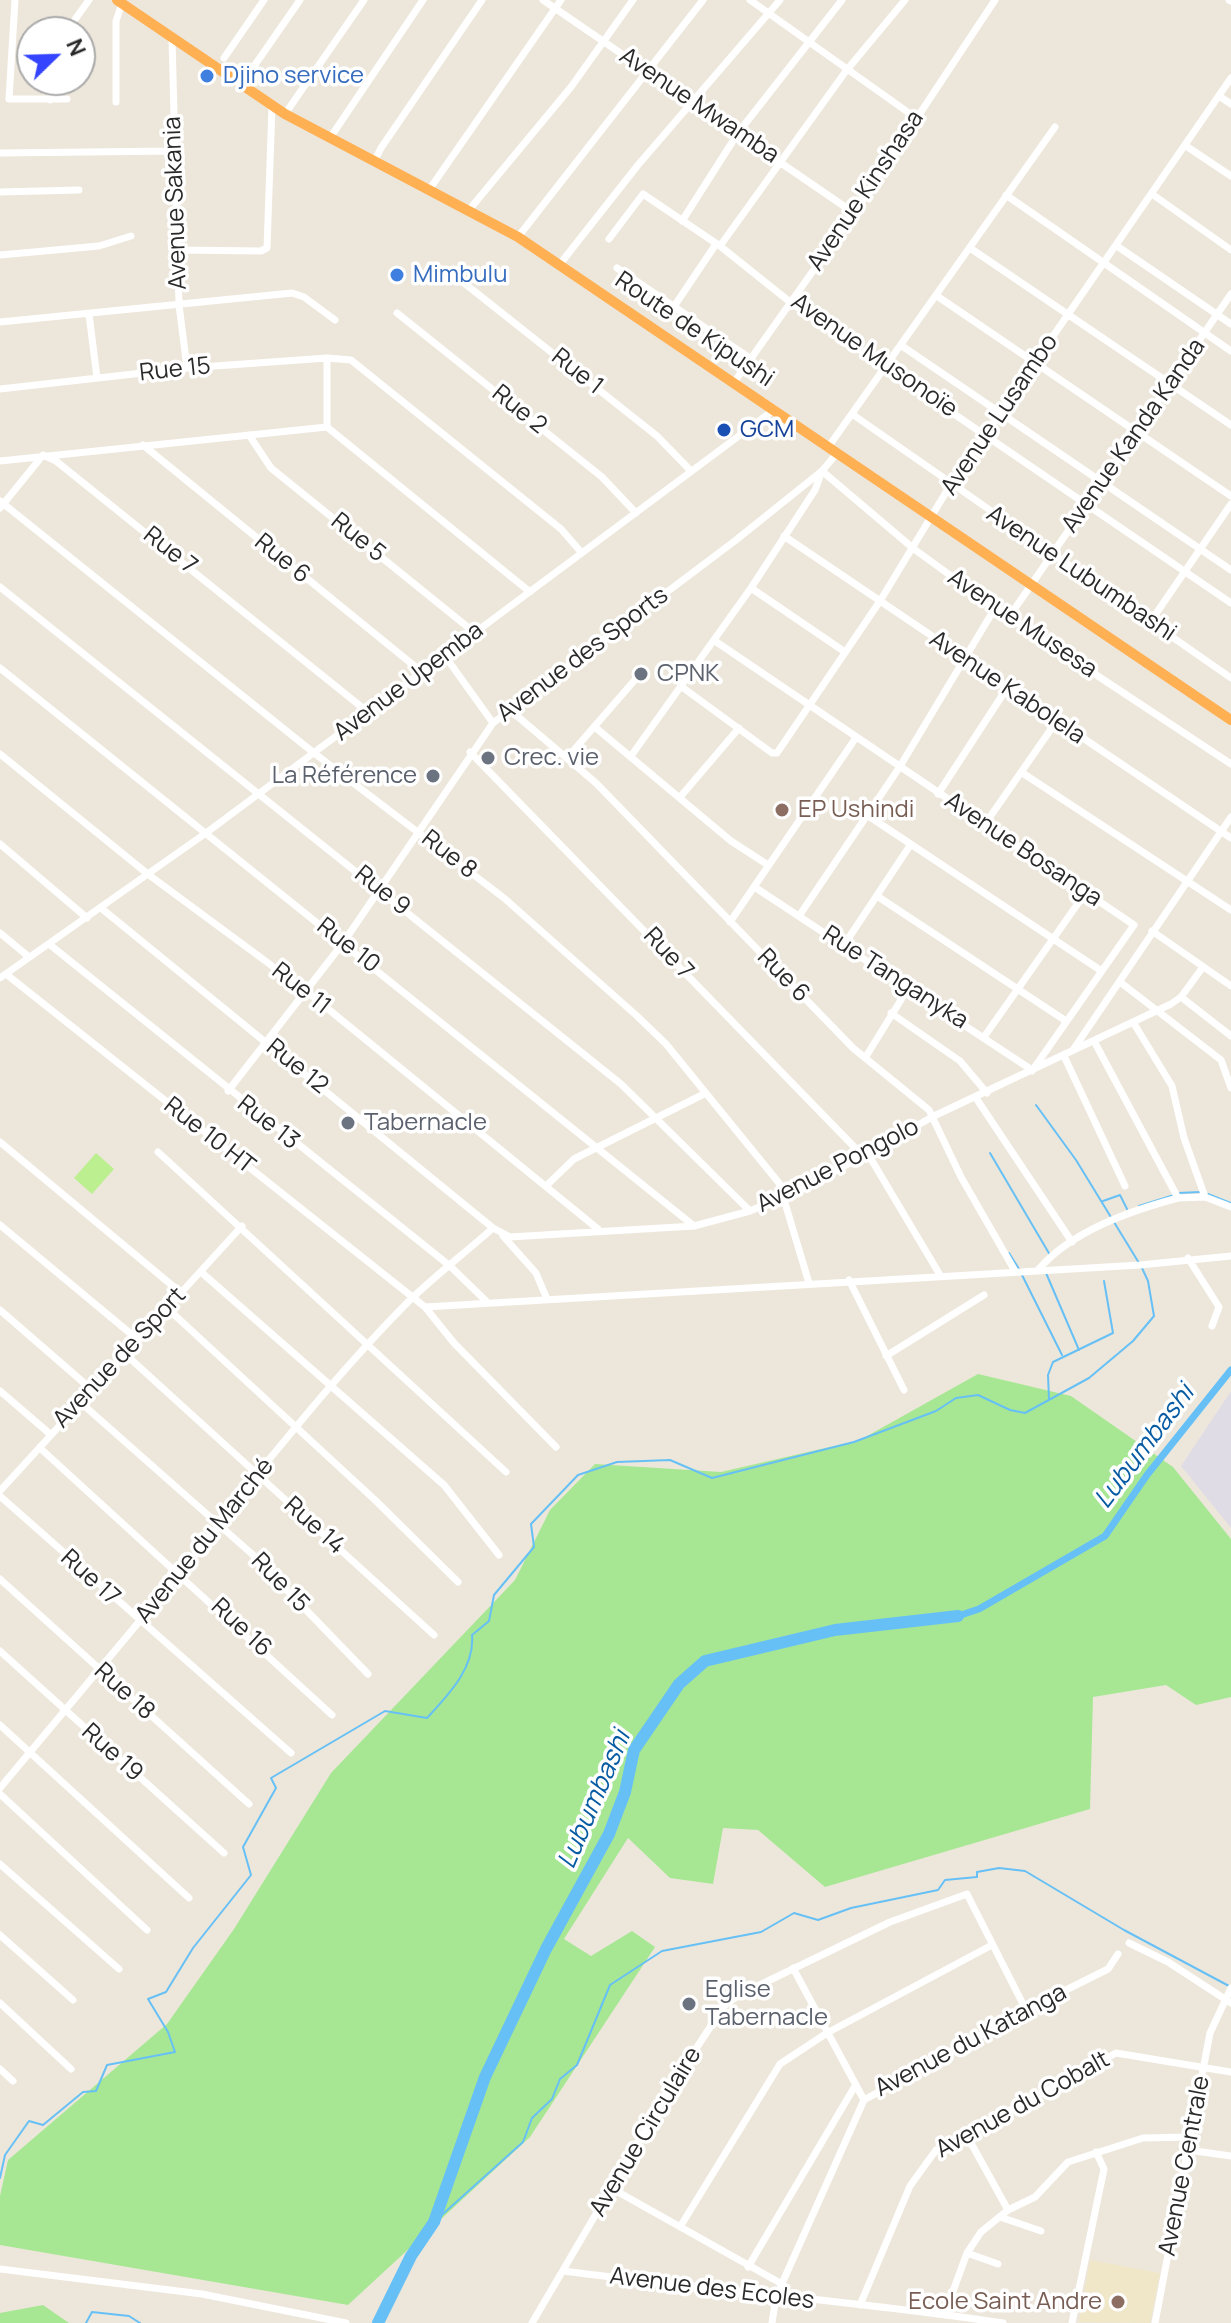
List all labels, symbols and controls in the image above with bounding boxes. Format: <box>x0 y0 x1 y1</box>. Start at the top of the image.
north arrow <box>16 16 96 96</box>
text: N <box>59 34 93 61</box>
street label: Avenue Mwamba <box>614 42 784 170</box>
place label: Djino service <box>223 62 364 90</box>
marker: Djino service <box>198 67 216 85</box>
street label: Avenue Kinshasa <box>802 105 930 277</box>
street label: Avenue Sakania <box>159 116 193 290</box>
place label: Mimbulu <box>413 261 507 289</box>
marker: Mimbulu <box>388 266 406 284</box>
street label: Route de Kipushi <box>609 266 779 394</box>
street label: Avenue Musonoïe <box>785 288 963 424</box>
street label: Avenue Lusambo <box>935 329 1065 501</box>
street label: Avenue Kanda Kanda <box>1056 333 1212 539</box>
street label: Rue 1 <box>545 343 609 401</box>
street label: Rue 15 <box>138 352 212 388</box>
street label: Rue 2 <box>486 379 552 441</box>
place label: GCM <box>740 416 794 444</box>
marker: GCM <box>715 421 733 439</box>
street label: Avenue Lubumbashi <box>981 500 1181 648</box>
street label: Rue 5 <box>325 507 391 569</box>
street label: Rue 7 <box>137 521 203 581</box>
street label: Rue 6 <box>248 528 316 590</box>
street label: Avenue Musesa <box>942 563 1102 685</box>
street label: Avenue des Sports <box>492 581 674 729</box>
street label: Avenue Upemba <box>329 616 489 748</box>
street label: Avenue Kabolela <box>924 625 1090 751</box>
place label: CPNK <box>657 660 719 688</box>
marker: CPNK <box>632 665 650 683</box>
place label: Crec. vie <box>504 744 599 772</box>
marker: Crec. vie <box>479 749 497 767</box>
place label: La Référence <box>272 762 417 790</box>
marker: La Référence <box>424 767 442 785</box>
street label: Avenue Bosanga <box>939 787 1107 913</box>
place label: EP Ushindi <box>798 796 914 824</box>
marker: EP Ushindi <box>773 801 791 819</box>
street label: Rue 8 <box>416 825 482 885</box>
street label: Rue 9 <box>348 860 416 922</box>
street label: Rue 10 <box>311 912 385 980</box>
street label: Rue Tanganyka <box>817 920 973 1036</box>
street label: Rue 7 <box>637 922 699 986</box>
street label: Rue 6 <box>751 943 815 1009</box>
street label: Rue 11 <box>266 957 336 1021</box>
street label: Rue 12 <box>260 1033 334 1101</box>
street label: Rue 13 <box>231 1090 305 1156</box>
street label: Rue 10 HT <box>158 1091 260 1181</box>
place label: Tabernacle <box>364 1109 487 1137</box>
street label: Avenue Pongolo <box>752 1113 924 1219</box>
marker: Tabernacle <box>339 1114 357 1132</box>
street label: Avenue de Sport <box>48 1282 192 1434</box>
water label: Lubumbashi <box>1088 1379 1202 1515</box>
street label: Avenue du Marché <box>130 1453 280 1629</box>
street label: Rue 14 <box>278 1491 350 1561</box>
street label: Rue 17 <box>54 1544 126 1612</box>
street label: Rue 15 <box>245 1547 315 1619</box>
street label: Rue 16 <box>205 1593 277 1663</box>
street label: Rue 18 <box>88 1657 160 1727</box>
street label: Rue 19 <box>75 1718 149 1788</box>
water label: Lubumbashi <box>552 1726 638 1874</box>
place label: Eglise Tabernacle <box>705 1976 828 2032</box>
street label: Avenue du Katanga <box>870 1978 1072 2104</box>
marker: Eglise Tabernacle <box>680 1995 698 2013</box>
street label: Avenue Circulaire <box>584 2042 708 2222</box>
street label: Avenue du Cobalt <box>931 2045 1115 2165</box>
street label: Avenue Centrale <box>1153 2074 1217 2258</box>
street label: Avenue des Ecoles <box>608 2262 816 2316</box>
place label: Ecole Saint Andre <box>908 2288 1102 2316</box>
marker: Ecole Saint Andre <box>1109 2293 1127 2311</box>

